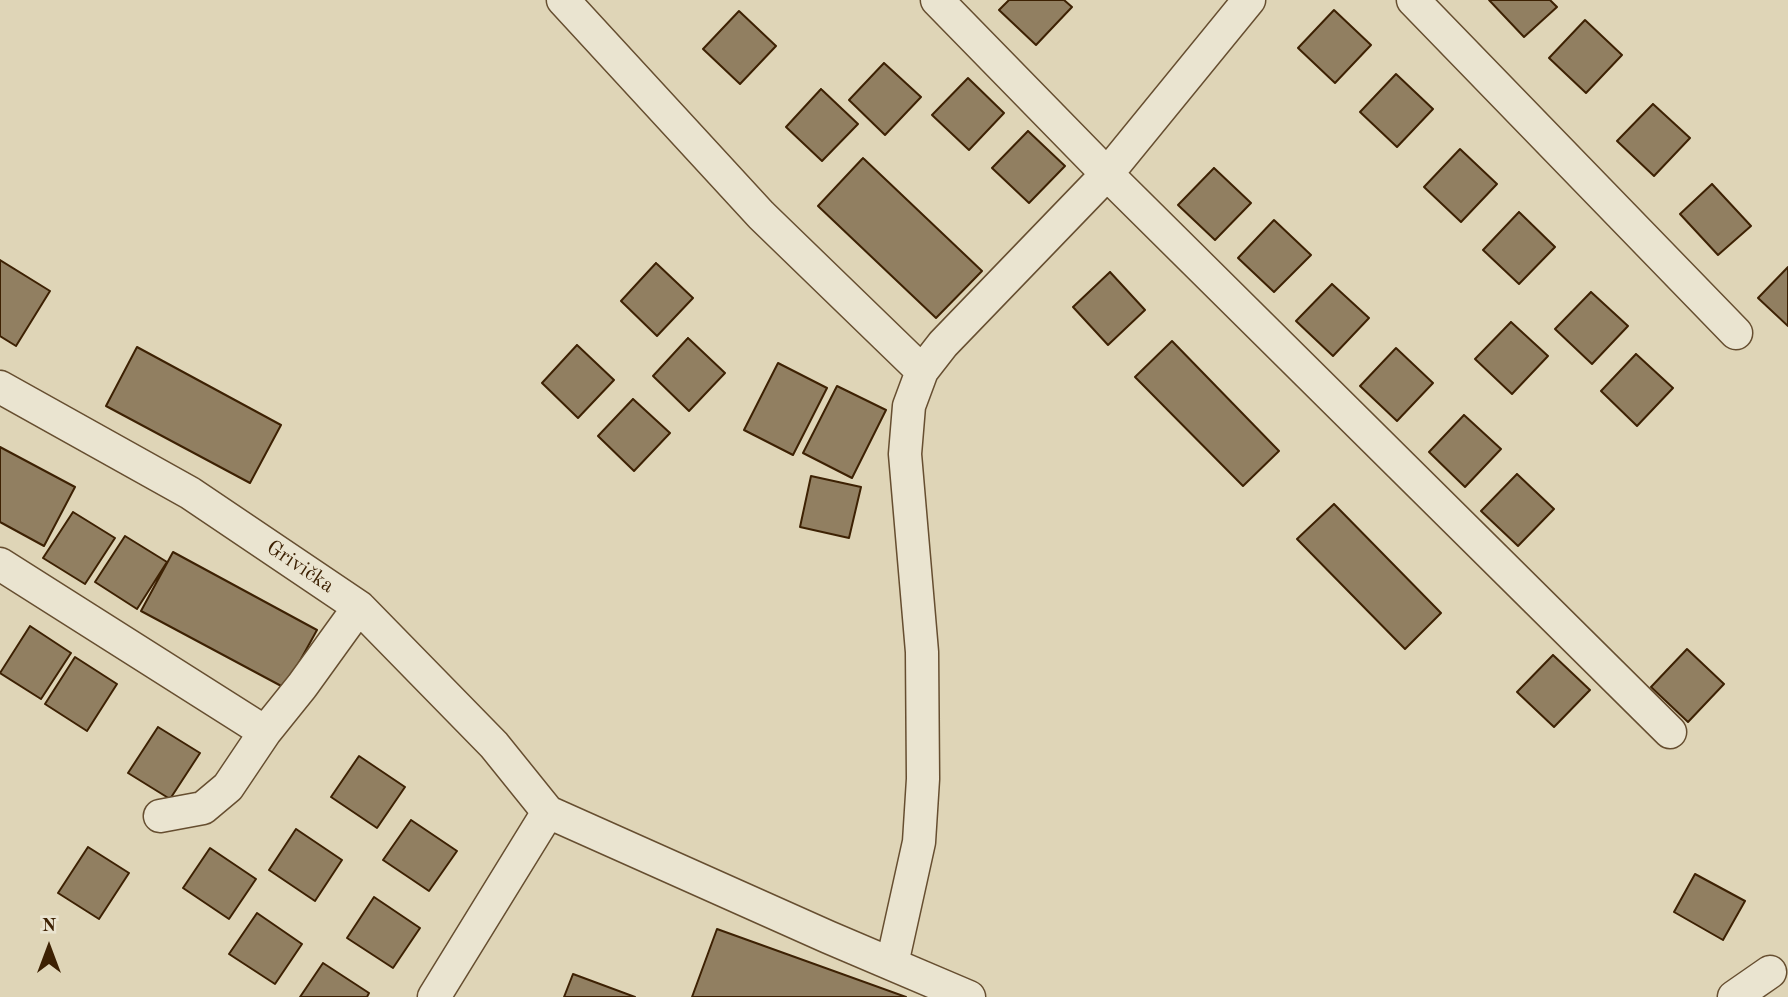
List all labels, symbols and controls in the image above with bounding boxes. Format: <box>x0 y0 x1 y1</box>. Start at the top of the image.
street label: Grivička <box>261 535 339 599</box>
north arrow <box>14 913 84 983</box>
text: N <box>42 917 56 936</box>

